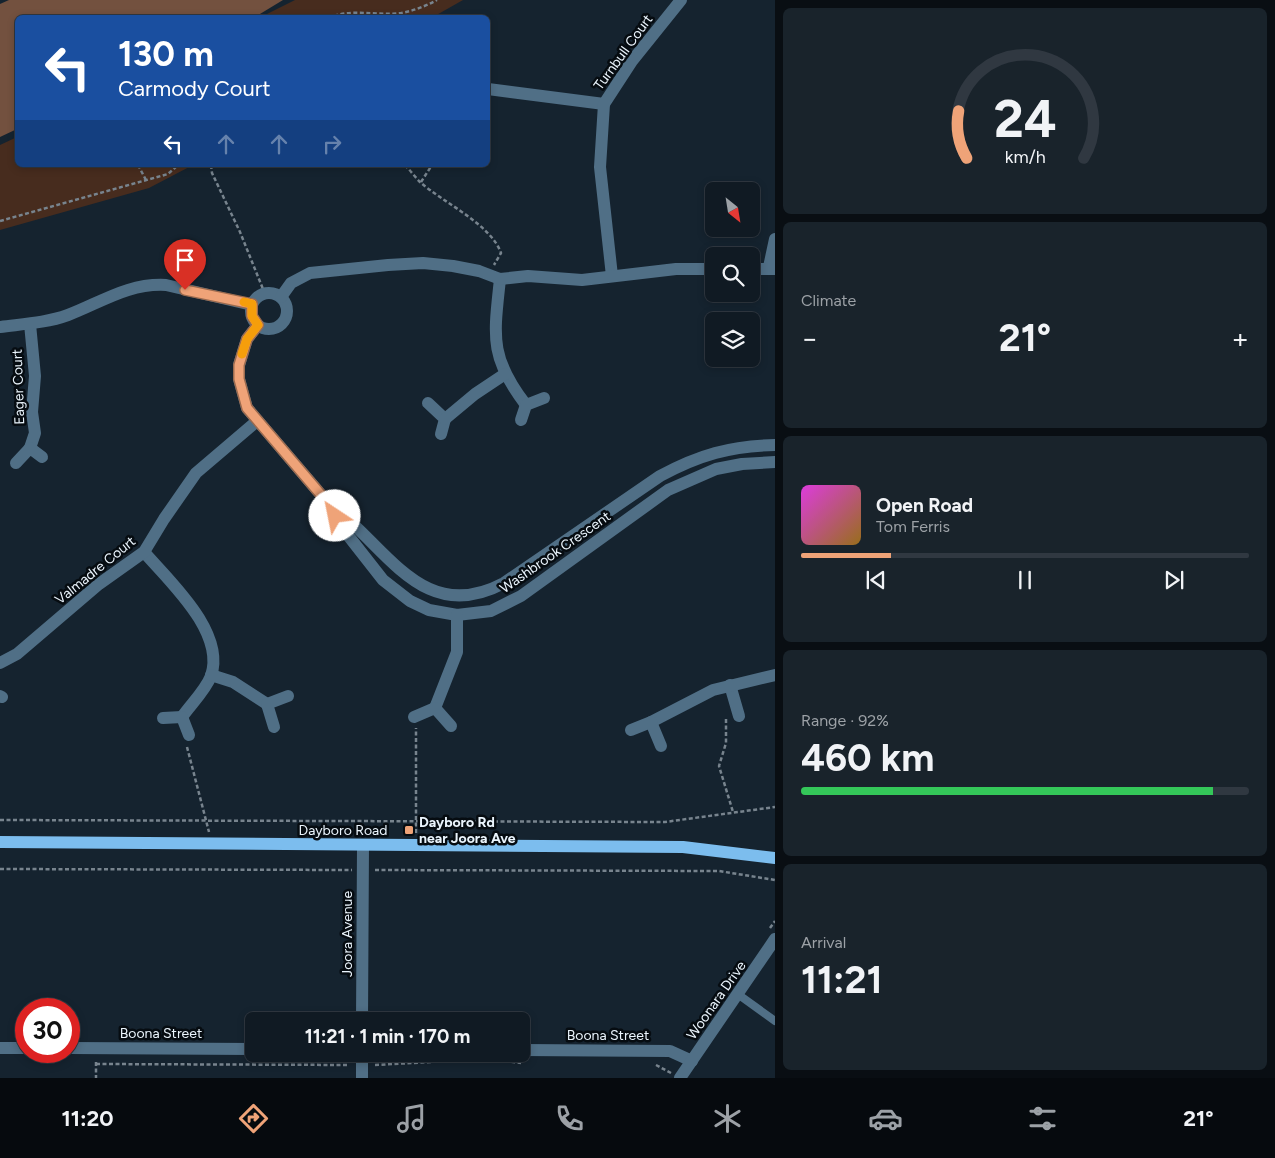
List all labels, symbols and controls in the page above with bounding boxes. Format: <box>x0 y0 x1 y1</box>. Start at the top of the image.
street label: Turnbull Court <box>590 11 656 93</box>
text: 130 m <box>118 33 214 75</box>
icon: left <box>35 35 100 100</box>
text: Carmody Court <box>118 75 271 102</box>
text: 24 <box>993 88 1057 150</box>
icon: left <box>159 130 187 158</box>
icon: ahead <box>212 130 240 158</box>
icon: ahead <box>265 130 293 158</box>
icon: right <box>318 130 346 158</box>
text: km/h <box>1005 146 1045 167</box>
north arrow <box>705 182 760 238</box>
map controls <box>705 182 760 367</box>
pin <box>164 239 206 290</box>
icon: arrive <box>171 246 199 274</box>
button: search <box>705 247 760 302</box>
text: Climate <box>801 291 856 310</box>
button: layers <box>705 312 760 367</box>
text: 21° <box>999 315 1051 361</box>
text: − <box>801 321 818 355</box>
text: + <box>1232 321 1249 355</box>
street label: Eager Court <box>9 349 28 425</box>
position arrow <box>308 489 360 541</box>
text: Open Road <box>876 494 973 517</box>
street label: Washbrook Crescent <box>497 508 614 597</box>
text: Tom Ferris <box>876 517 950 536</box>
street label: Valmadre Court <box>52 533 139 608</box>
icon: previous <box>862 566 890 594</box>
icon: pause <box>1011 566 1039 594</box>
icon: next <box>1160 566 1188 594</box>
text: Range · 92% <box>801 711 889 730</box>
text: 460 km <box>801 735 934 781</box>
place label: Dayboro Rd near Joora Ave <box>419 814 516 847</box>
street label: Dayboro Road <box>299 822 387 839</box>
marker: Dayboro Rd near Joora Ave <box>403 824 415 836</box>
street label: Joora Avenue <box>339 891 356 977</box>
text: Arrival <box>801 933 846 952</box>
text: 11:21 <box>801 957 883 1003</box>
street label: Woonara Drive <box>683 958 750 1043</box>
speed limit sign: 30 <box>15 998 80 1063</box>
street label: Boona Street <box>120 1025 202 1042</box>
text: 11:21 · 1 min · 170 m <box>305 1025 470 1048</box>
street label: Boona Street <box>567 1027 649 1044</box>
icon: directions <box>236 1101 271 1136</box>
icon: music <box>394 1101 429 1136</box>
icon: phone <box>552 1101 587 1136</box>
icon: climate <box>710 1101 745 1136</box>
icon: car <box>868 1101 903 1136</box>
icon: filters <box>1025 1101 1060 1136</box>
text: 11:20 <box>61 1105 114 1132</box>
text: 21° <box>1183 1105 1214 1132</box>

